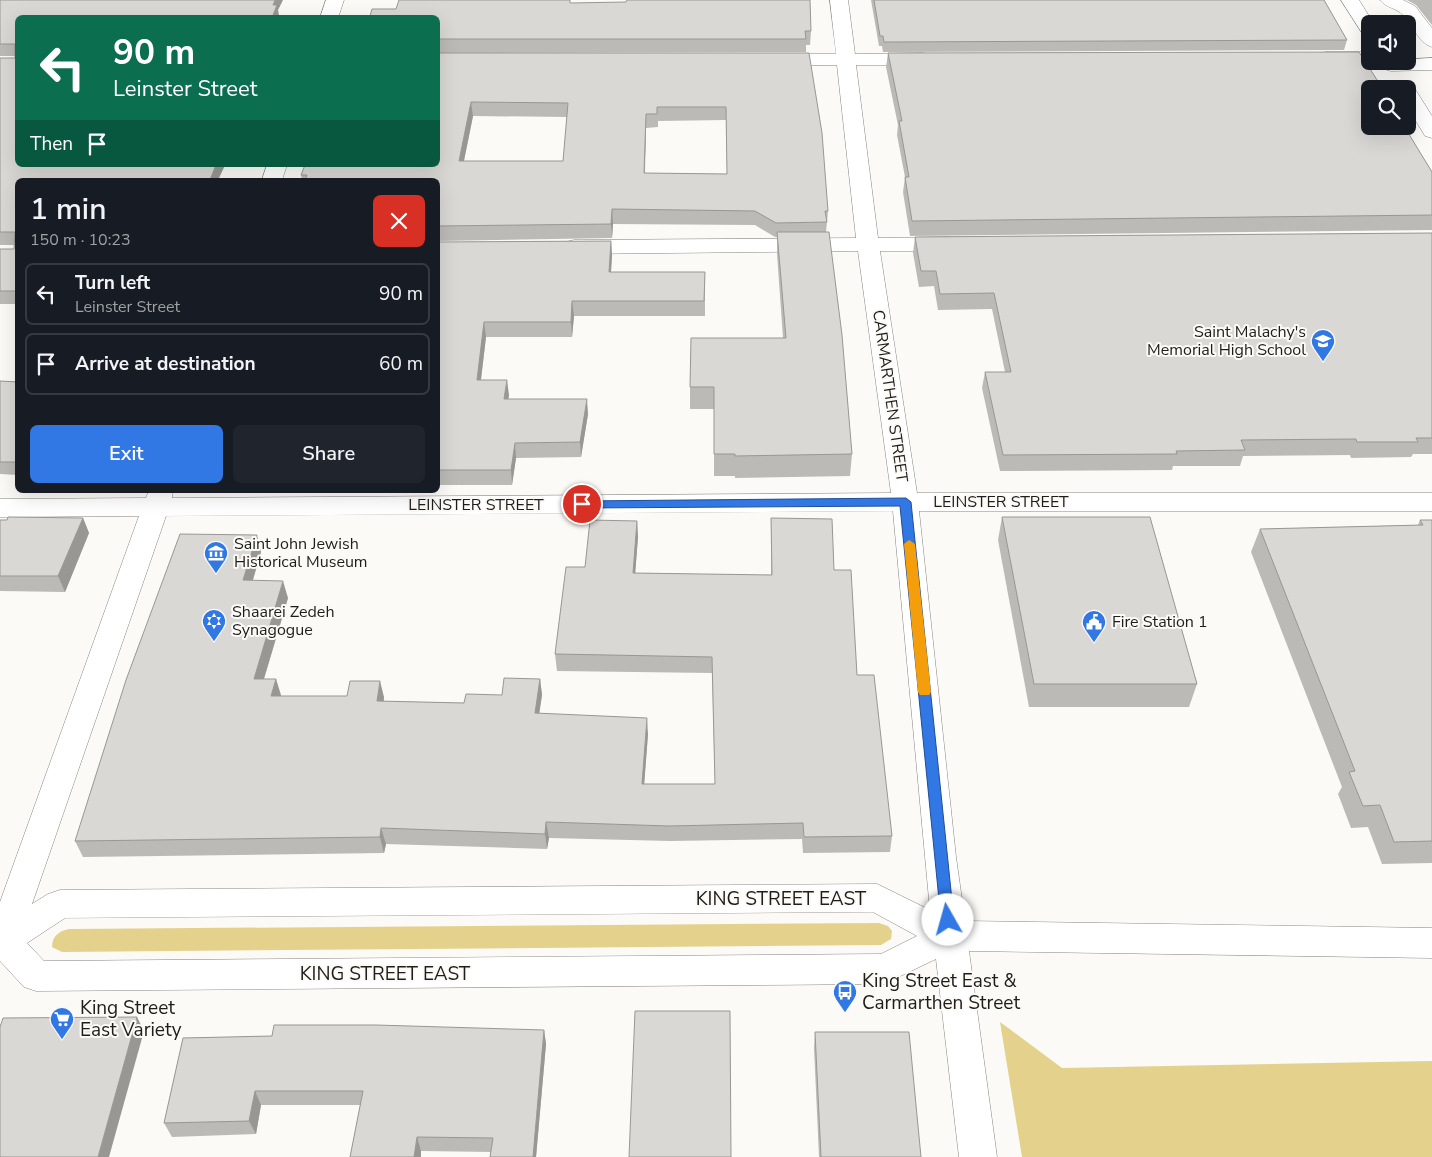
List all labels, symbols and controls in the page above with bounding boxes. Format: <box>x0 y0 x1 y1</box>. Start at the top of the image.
map controls <box>1361 15 1416 135</box>
button: sound <box>1361 15 1416 70</box>
text: 90 m <box>113 29 195 76</box>
icon: left <box>30 35 95 100</box>
text: Leinster Street <box>113 74 257 104</box>
button: search <box>1361 80 1416 135</box>
icon: arrive <box>83 130 111 158</box>
text: Then <box>30 131 73 157</box>
text: 1 min <box>30 189 106 230</box>
button: close <box>373 195 425 247</box>
text: 150 m · 10:23 <box>30 229 131 251</box>
text: Turn left <box>75 270 150 296</box>
icon: left <box>32 280 60 308</box>
text: 90 m <box>379 281 423 307</box>
text: Leinster Street <box>75 296 180 318</box>
street label: CARMARTHEN STREET <box>867 308 913 484</box>
place label: Saint Malachy's Memorial High School <box>1147 321 1306 361</box>
school or university icon: Saint Malachy's Memorial High School <box>1310 328 1336 362</box>
icon: arrive <box>32 350 60 378</box>
text: Arrive at destination <box>75 351 256 377</box>
text: 60 m <box>379 351 423 377</box>
button: Exit <box>30 425 223 483</box>
button: Share <box>233 425 425 483</box>
pin <box>561 483 603 525</box>
icon: arrive <box>568 490 596 518</box>
street label: LEINSTER STREET <box>933 491 1069 513</box>
street label: LEINSTER STREET <box>408 494 544 516</box>
place label: Saint John Jewish Historical Museum <box>234 533 368 573</box>
museum icon: Saint John Jewish Historical Museum <box>203 540 229 574</box>
place label: Shaarei Zedeh Synagogue <box>232 601 334 641</box>
synagogue icon: Shaarei Zedeh Synagogue <box>201 608 227 642</box>
public building icon: Fire Station 1 <box>1081 609 1107 643</box>
place label: Fire Station 1 <box>1112 611 1208 633</box>
street label: KING STREET EAST <box>696 886 867 912</box>
position arrow <box>921 893 973 945</box>
street label: KING STREET EAST <box>300 961 471 987</box>
place label: King Street East & Carmarthen Street <box>862 968 1020 1016</box>
bus stop icon: King Street East & Carmarthen Street <box>832 979 858 1013</box>
place label: King Street East Variety <box>80 995 182 1043</box>
supermarket icon: King Street East Variety <box>49 1006 75 1040</box>

